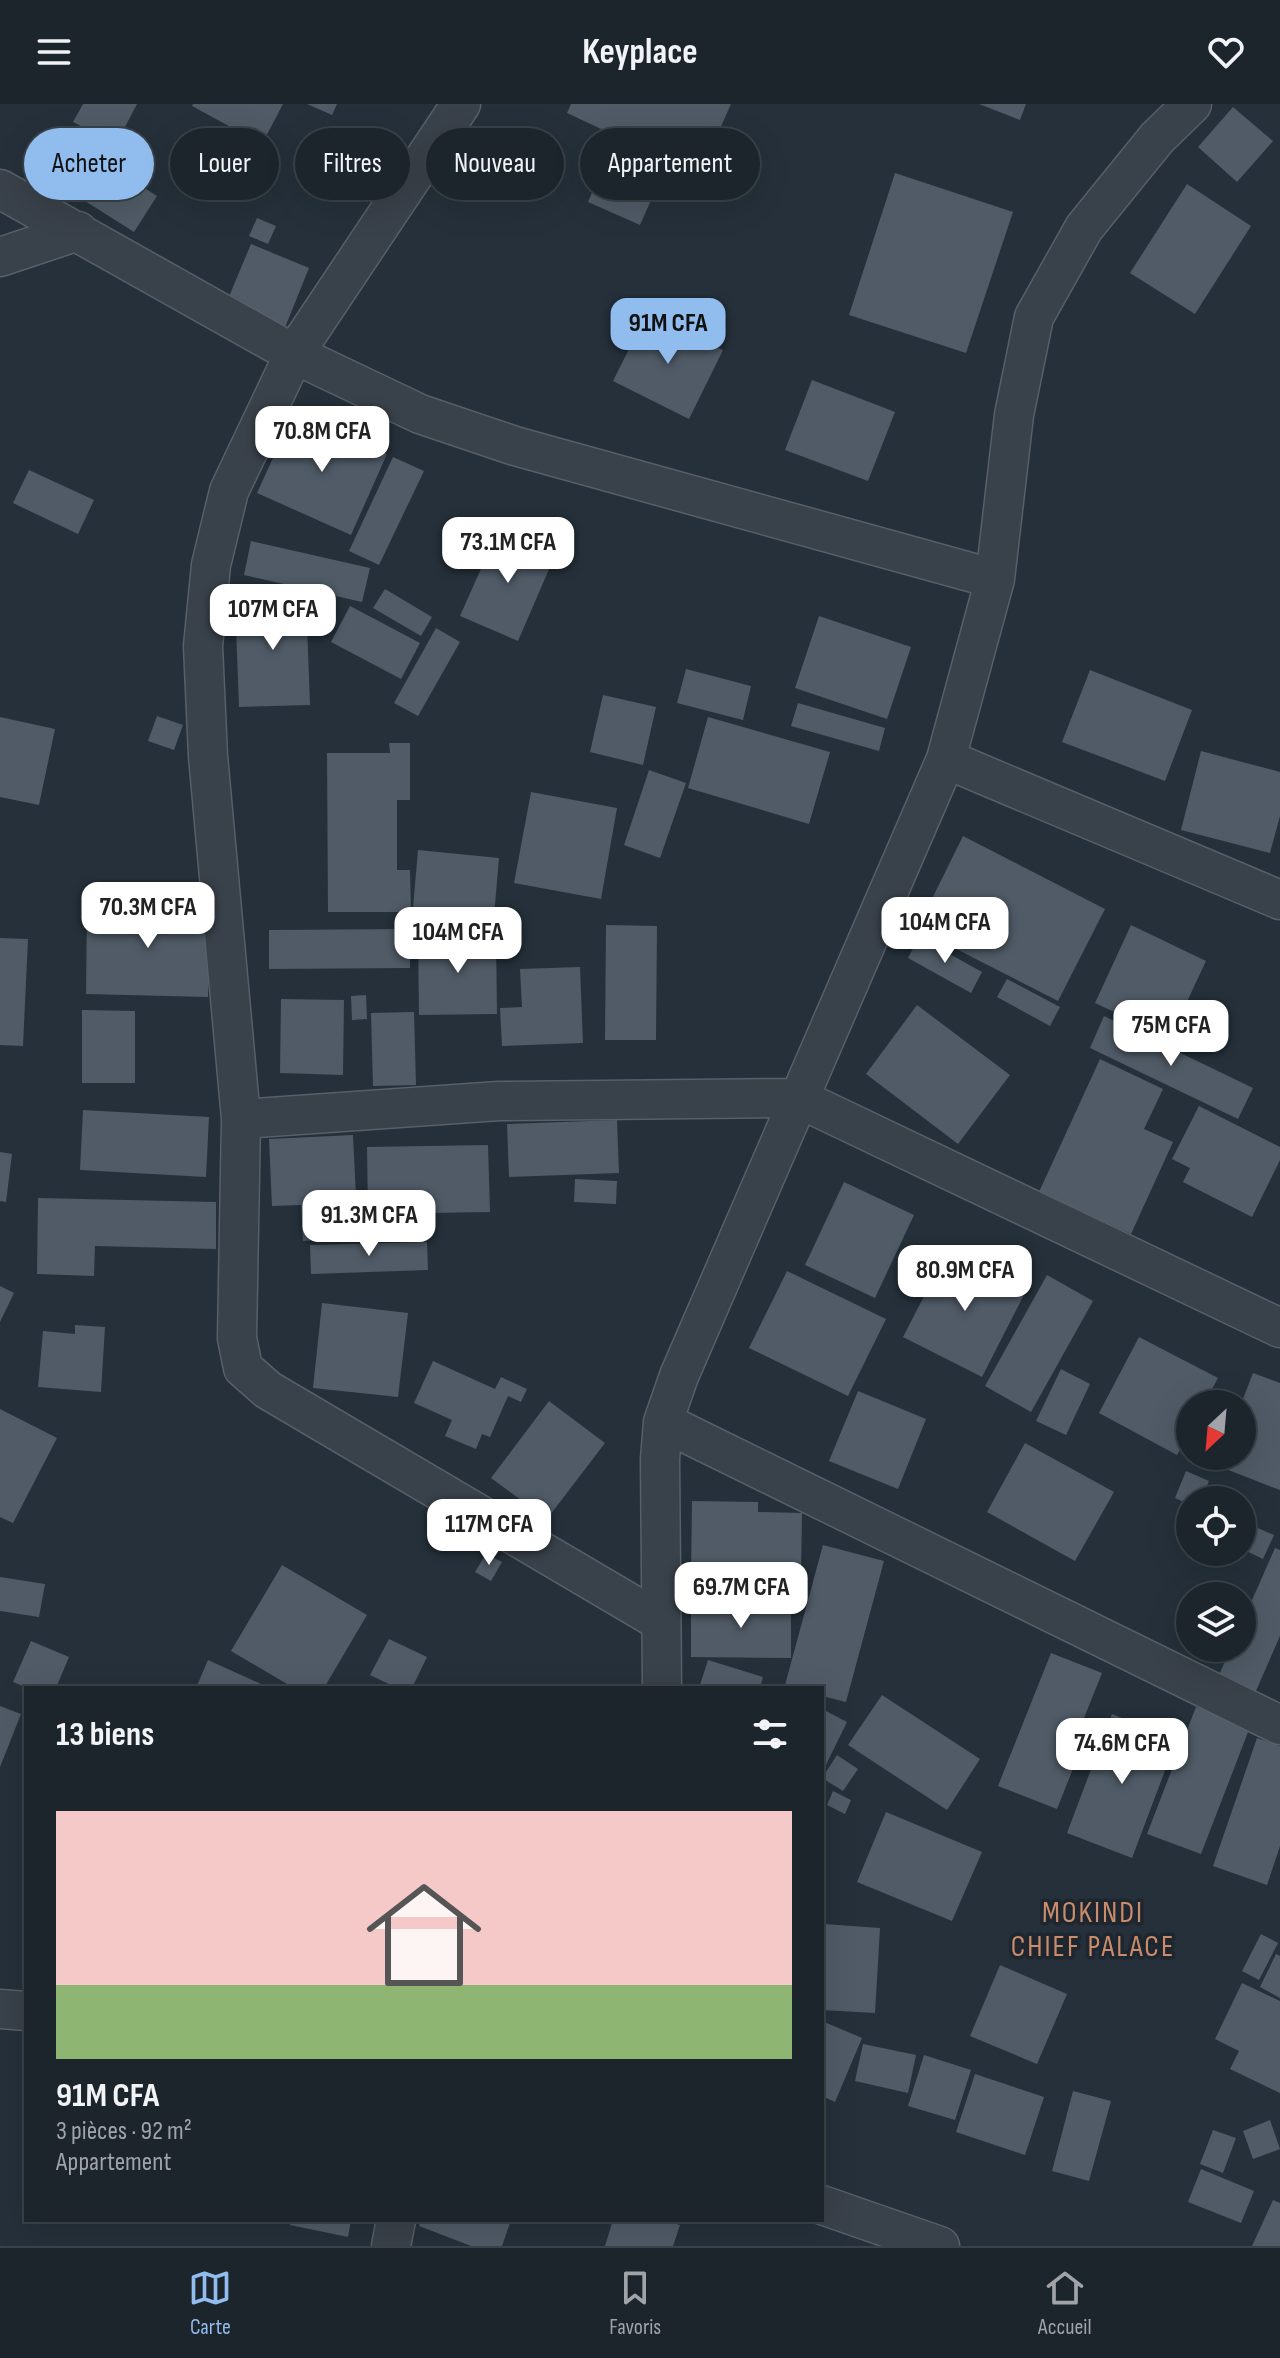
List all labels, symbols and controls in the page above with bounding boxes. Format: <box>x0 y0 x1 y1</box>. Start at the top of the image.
icon: menu <box>32 30 76 74</box>
icon: heart <box>1204 30 1248 74</box>
text: Keyplace <box>582 31 698 74</box>
chip: Acheter <box>24 128 154 200</box>
chip: Louer <box>170 128 279 200</box>
chip: Filtres <box>295 128 410 200</box>
chip: Nouveau <box>426 128 564 200</box>
chip: Appartement <box>580 128 760 200</box>
pin: 91M CFA <box>594 298 742 366</box>
text: 91M CFA <box>629 308 707 339</box>
pin: 70.8M CFA <box>230 406 414 474</box>
text: 70.8M CFA <box>273 416 371 447</box>
pin: 73.1M CFA <box>416 517 600 585</box>
text: 73.1M CFA <box>460 527 556 558</box>
pin: 107M CFA <box>190 584 356 652</box>
text: 107M CFA <box>228 594 318 625</box>
pin: 70.3M CFA <box>56 882 240 950</box>
text: 70.3M CFA <box>100 892 196 923</box>
pin: 104M CFA <box>862 897 1028 965</box>
pin: 104M CFA <box>375 907 541 975</box>
text: 104M CFA <box>900 907 991 938</box>
text: 104M CFA <box>413 917 504 948</box>
pin: 75M CFA <box>1097 1000 1245 1068</box>
text: 75M CFA <box>1131 1010 1211 1041</box>
pin: 91.3M CFA <box>277 1190 461 1258</box>
text: 91.3M CFA <box>320 1200 418 1231</box>
pin: 80.9M CFA <box>873 1245 1057 1313</box>
text: 80.9M CFA <box>916 1255 1014 1286</box>
north arrow <box>1176 1390 1256 1470</box>
map controls <box>1176 1390 1256 1662</box>
button: locate <box>1176 1486 1256 1566</box>
pin: 117M CFA <box>406 1499 572 1567</box>
text: 117M CFA <box>445 1509 533 1540</box>
pin: 69.7M CFA <box>649 1562 833 1630</box>
text: 69.7M CFA <box>693 1572 789 1603</box>
button: layers <box>1176 1582 1256 1662</box>
icon: filters <box>748 1712 792 1756</box>
text: 13 biens <box>56 1714 154 1755</box>
pin: 74.6M CFA <box>1030 1718 1214 1786</box>
text: 74.6M CFA <box>1074 1728 1170 1759</box>
icon: home <box>352 1863 496 2007</box>
district label: MOKINDI CHIEF PALACE <box>1011 1895 1175 1965</box>
text: 91M CFA <box>56 2075 159 2116</box>
text: 3 pièces · 92 m² <box>56 2116 192 2147</box>
text: Appartement <box>56 2147 171 2178</box>
tab: Carte <box>188 2266 232 2341</box>
tab: Favoris <box>609 2266 661 2341</box>
tab: Accueil <box>1038 2266 1092 2341</box>

